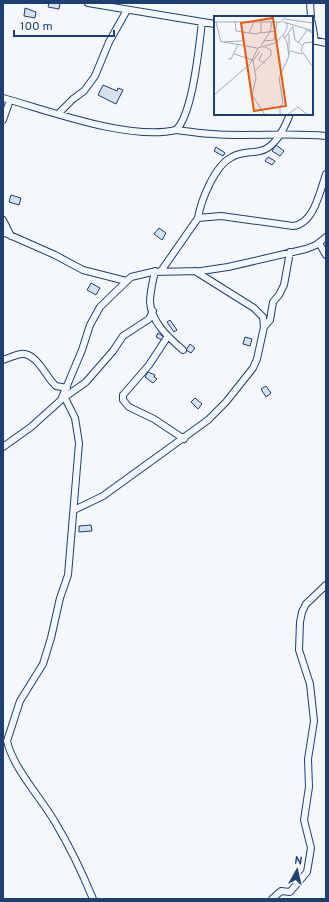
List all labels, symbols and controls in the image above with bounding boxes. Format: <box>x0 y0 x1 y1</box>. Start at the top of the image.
scale bar <box>14 12 114 38</box>
inset map <box>214 16 313 115</box>
text: 100 m <box>20 19 53 35</box>
north arrow <box>277 850 317 890</box>
text: N <box>293 854 303 869</box>

